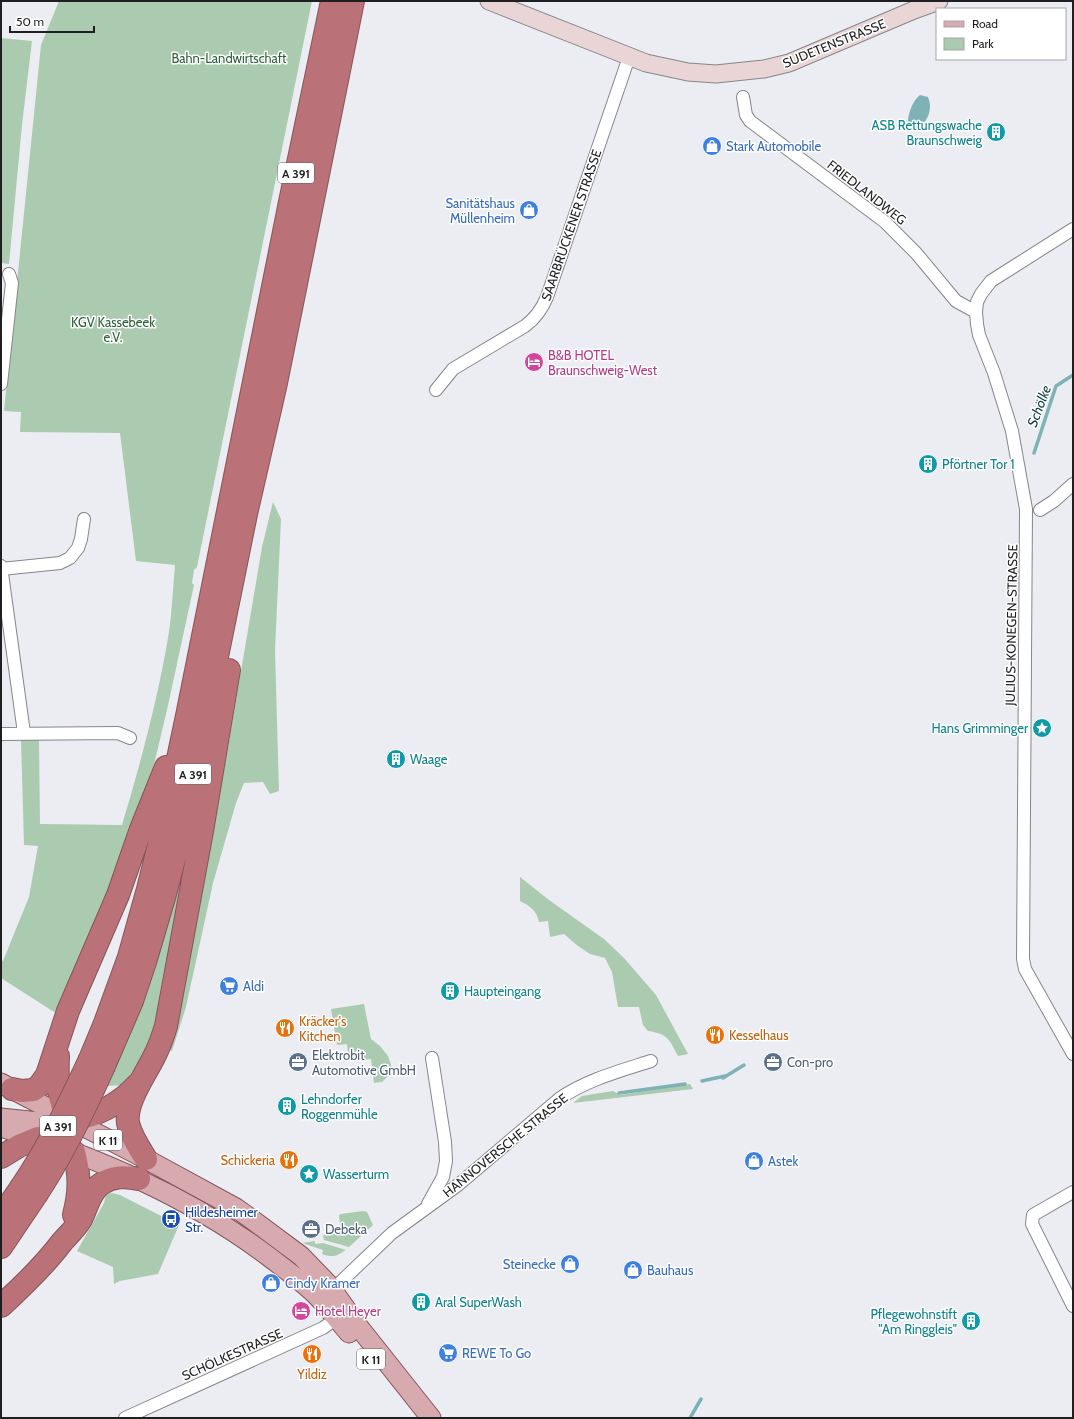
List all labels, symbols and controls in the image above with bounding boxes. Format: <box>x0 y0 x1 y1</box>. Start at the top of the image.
scale bar <box>10 8 94 34</box>
legend <box>936 8 1066 60</box>
text: 50 m <box>16 14 44 29</box>
street label: SUDETENSTRASSE <box>780 15 888 71</box>
text: Road <box>972 16 998 31</box>
text: Park <box>972 36 994 51</box>
park label: Bahn-Landwirtschaft <box>172 50 287 66</box>
place label: ASB Rettungswache Braunschweig <box>872 117 983 148</box>
building icon: ASB Rettungswache Braunschweig <box>985 121 1007 143</box>
shop icon: Stark Automobile <box>701 135 723 157</box>
place label: Stark Automobile <box>726 138 822 154</box>
street label: SAARBRÜCKENER STRASSE <box>538 147 604 303</box>
street label: FRIEDLANDWEG <box>824 156 910 228</box>
road number: A 391 <box>278 163 314 183</box>
place label: Sanitätshaus Müllenheim <box>445 195 516 226</box>
shop icon: Sanitätshaus Müllenheim <box>518 199 540 221</box>
park label: KGV Kassebeek e.V. <box>71 314 155 345</box>
place label: B&B HOTEL Braunschweig-West <box>548 347 658 378</box>
hotel icon: B&B HOTEL Braunschweig-West <box>523 351 545 373</box>
water label: Schölke <box>1023 382 1055 429</box>
building icon: Pförtner Tor 1 <box>917 453 939 475</box>
place label: Pförtner Tor 1 <box>942 456 1015 472</box>
street label: JULIUS-KONEGEN-STRASSE <box>1002 544 1020 707</box>
place icon: Hans Grimminger <box>1031 717 1053 739</box>
place label: Hans Grimminger <box>932 720 1029 736</box>
building icon: Waage <box>385 748 407 770</box>
place label: Waage <box>410 751 448 767</box>
road number: A 391 <box>175 764 211 784</box>
supermarket icon: Aldi <box>218 975 240 997</box>
place label: Aldi <box>243 978 264 994</box>
building icon: Haupteingang <box>439 980 461 1002</box>
place label: Haupteingang <box>464 983 541 999</box>
place label: Kräcker's Kitchen <box>299 1013 347 1044</box>
restaurant icon: Kräcker's Kitchen <box>274 1017 296 1039</box>
restaurant icon: Kesselhaus <box>704 1024 726 1046</box>
place label: Kesselhaus <box>729 1027 789 1043</box>
place label: Elektrobit Automotive GmbH <box>312 1047 416 1078</box>
office icon: Elektrobit Automotive GmbH <box>287 1051 309 1073</box>
office icon: Con-pro <box>762 1051 784 1073</box>
place label: Con-pro <box>787 1054 833 1070</box>
street label: HANNOVERSCHE STRASSE <box>439 1090 571 1200</box>
place label: Lehndorfer Roggenmühle <box>301 1091 378 1122</box>
building icon: Lehndorfer Roggenmühle <box>276 1095 298 1117</box>
road number: A 391 <box>40 1116 76 1136</box>
road number: K 11 <box>94 1130 122 1150</box>
restaurant icon: Schickeria <box>278 1149 300 1171</box>
shop icon: Astek <box>743 1150 765 1172</box>
place label: Schickeria <box>221 1152 276 1168</box>
place label: Astek <box>768 1153 798 1169</box>
place icon: Wasserturm <box>298 1163 320 1185</box>
place label: Wasserturm <box>323 1166 389 1182</box>
place label: Hildesheimer Str. <box>185 1204 259 1235</box>
bus stop icon: Hildesheimer Str. <box>160 1208 182 1230</box>
office icon: Debeka <box>300 1218 322 1240</box>
place label: Debeka <box>325 1221 368 1237</box>
shop icon: Steinecke <box>559 1253 581 1275</box>
place label: Steinecke <box>503 1256 556 1272</box>
shop icon: Bauhaus <box>622 1259 644 1281</box>
place label: Bauhaus <box>647 1262 694 1278</box>
shop icon: Cindy Kramer <box>260 1272 282 1294</box>
place label: Cindy Kramer <box>285 1275 361 1291</box>
building icon: Aral SuperWash <box>410 1291 432 1313</box>
place label: Aral SuperWash <box>435 1294 522 1310</box>
hotel icon: Hotel Heyer <box>290 1300 312 1322</box>
place label: Hotel Heyer <box>315 1303 382 1319</box>
place label: Pflegewohnstift "Am Ringgleis" <box>870 1306 958 1337</box>
building icon: Pflegewohnstift "Am Ringgleis" <box>960 1310 982 1332</box>
street label: SCHÖLKESTRASSE <box>179 1325 285 1383</box>
supermarket icon: REWE To Go <box>437 1342 459 1364</box>
restaurant icon: Yildiz <box>301 1343 323 1365</box>
place label: REWE To Go <box>462 1345 531 1361</box>
road number: K 11 <box>357 1349 385 1369</box>
place label: Yildiz <box>296 1366 327 1382</box>

